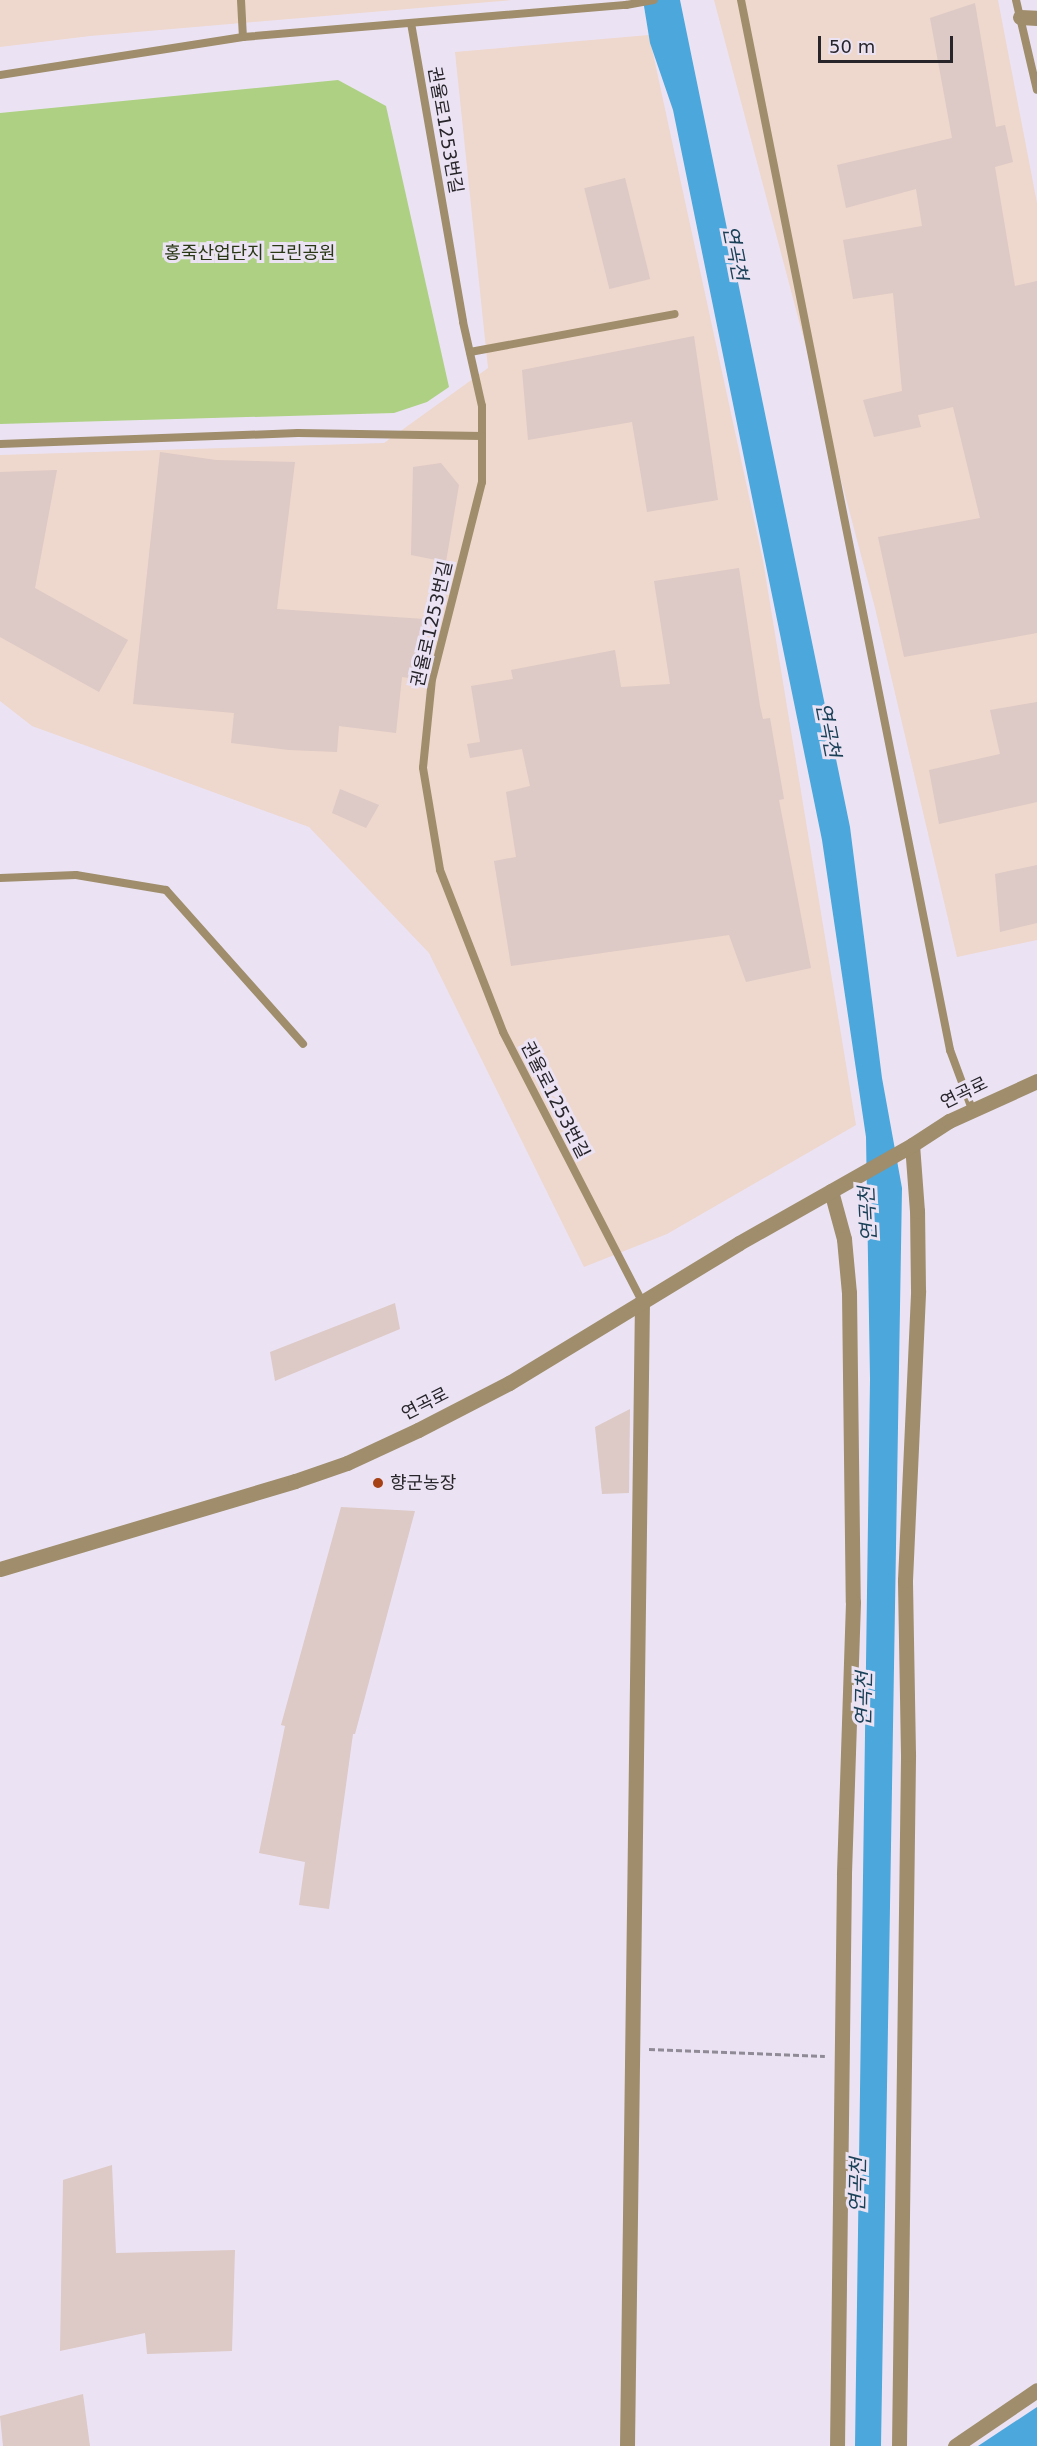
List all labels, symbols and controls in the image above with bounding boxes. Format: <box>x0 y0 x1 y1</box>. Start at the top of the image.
scale bar <box>821 24 956 62</box>
text: 50 m <box>829 36 875 57</box>
street label: 권율로1253번길 <box>423 65 467 195</box>
water label: 연곡천 <box>718 224 752 282</box>
park label: 홍죽산업단지 근린공원 <box>164 242 336 264</box>
street label: 권율로1253번길 <box>407 559 457 689</box>
water label: 연곡천 <box>811 701 845 759</box>
street label: 권율로1253번길 <box>516 1038 594 1162</box>
street label: 연곡로 <box>937 1072 991 1114</box>
water label: 연곡천 <box>855 1186 881 1242</box>
street label: 연곡로 <box>398 1383 452 1425</box>
place label: 향군농장 <box>390 1472 456 1494</box>
marker: 향군농장 <box>371 1476 385 1490</box>
water label: 연곡천 <box>852 1671 876 1727</box>
water label: 연곡천 <box>846 2157 870 2213</box>

